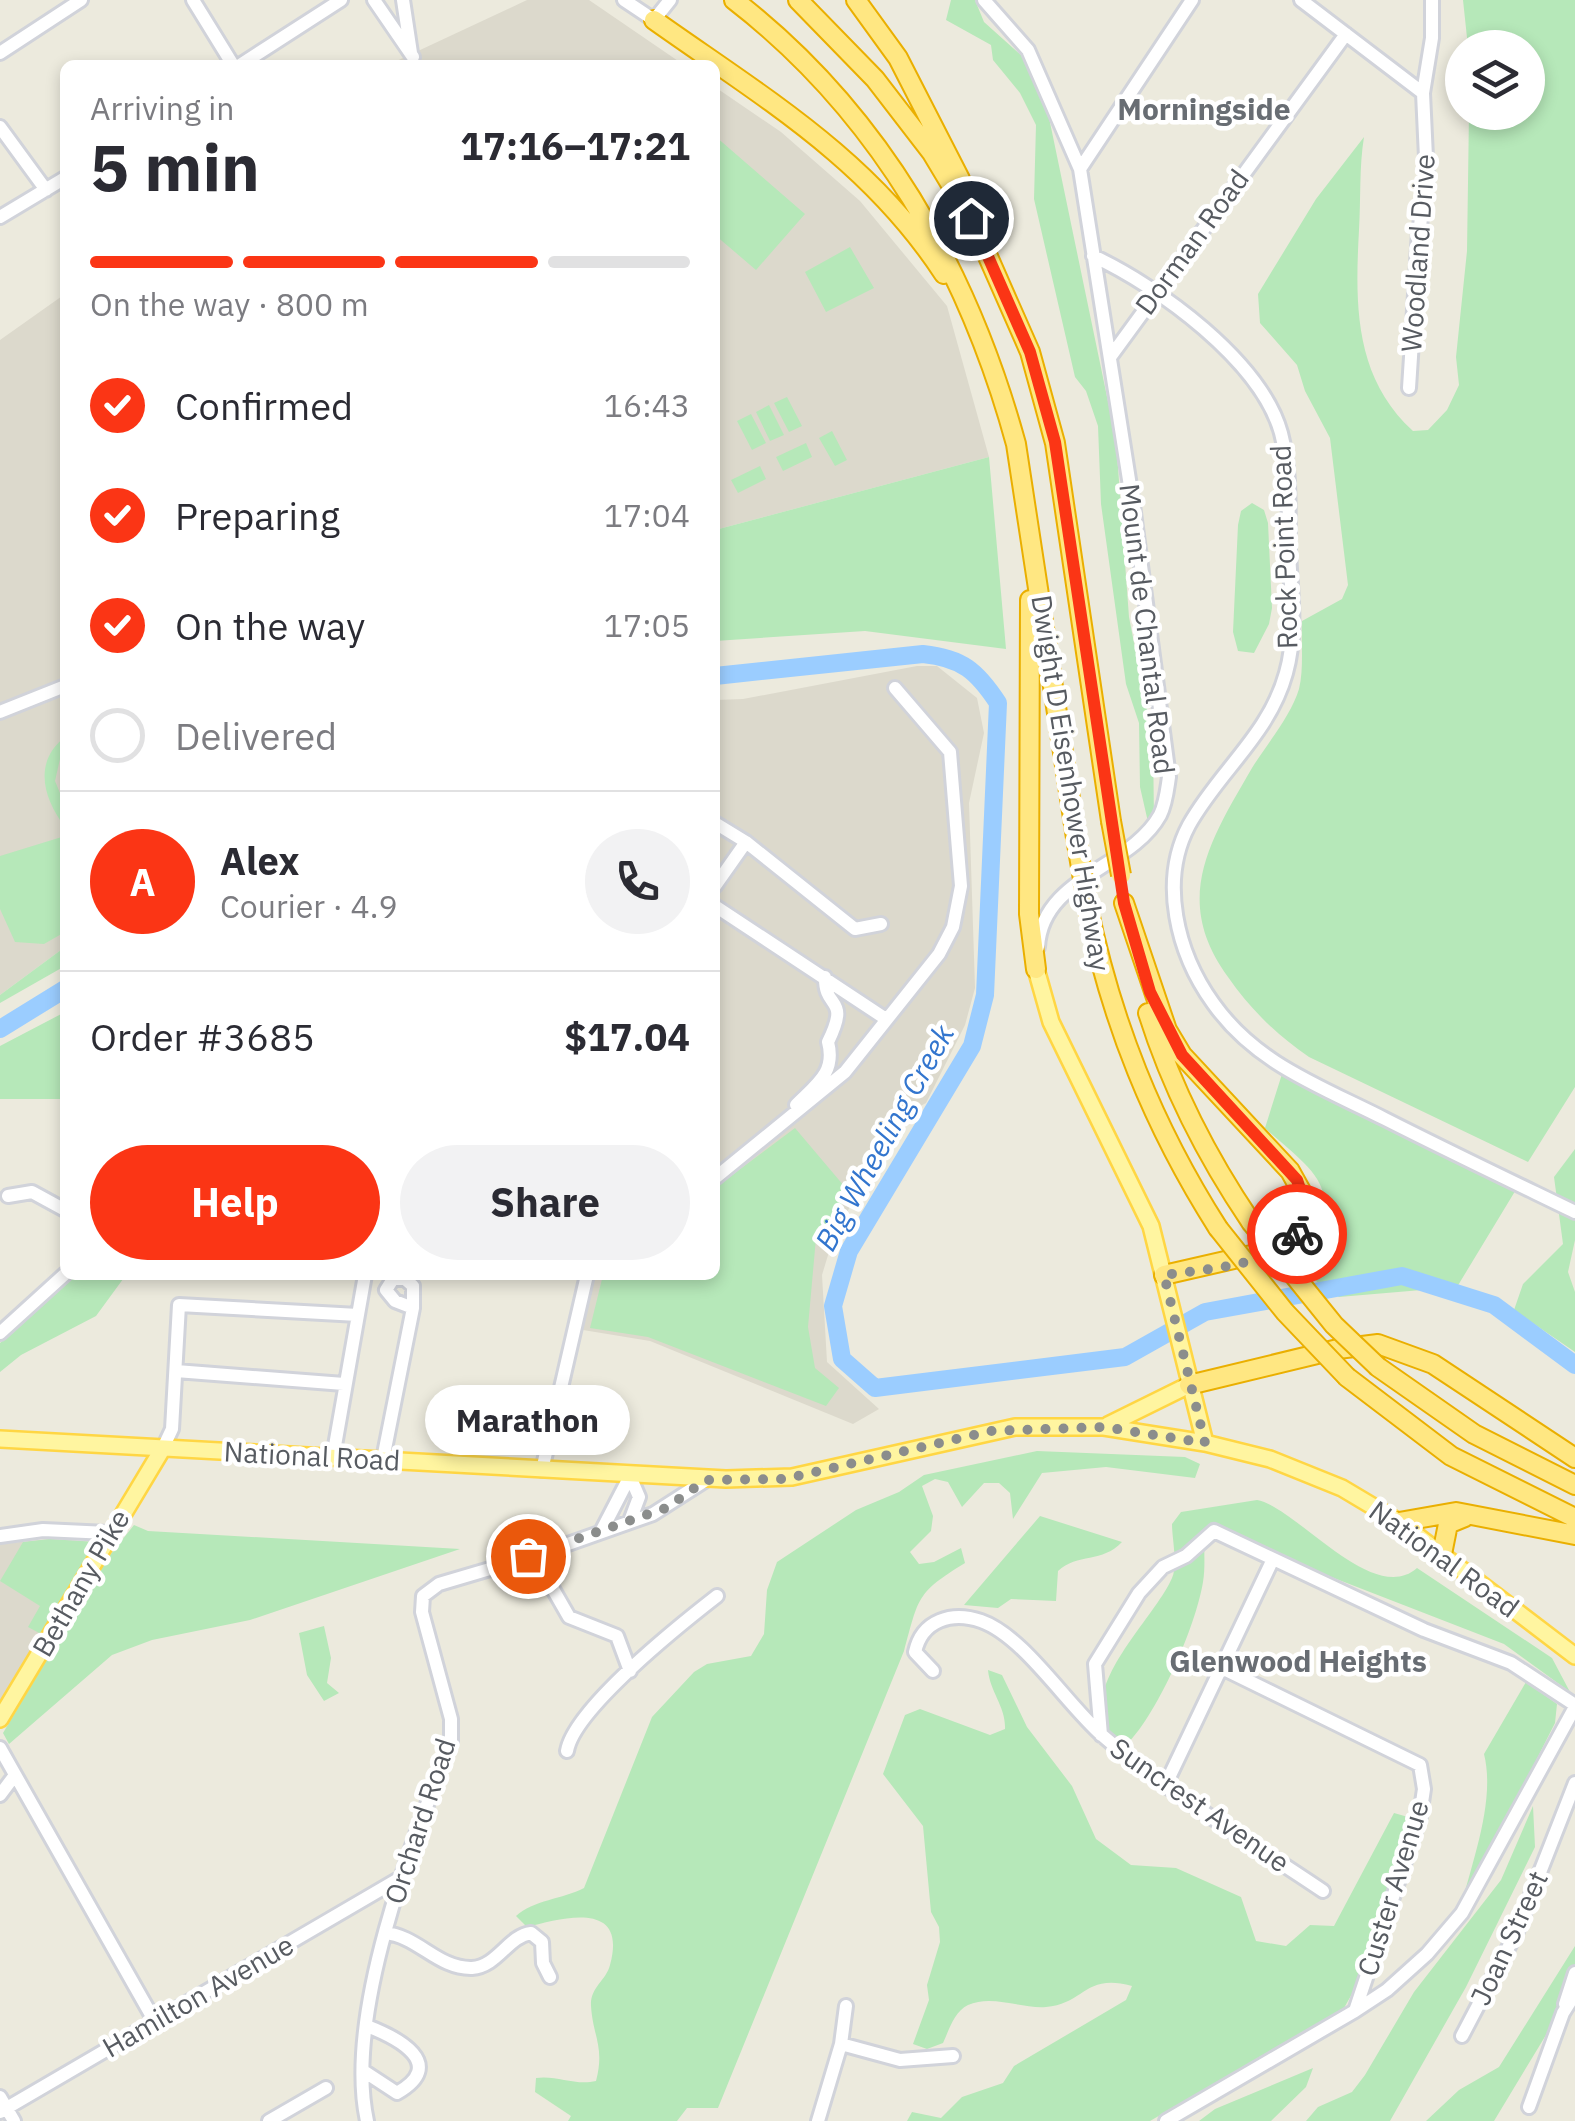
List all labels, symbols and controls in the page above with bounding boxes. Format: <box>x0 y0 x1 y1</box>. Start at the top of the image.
map controls <box>1445 30 1545 130</box>
button: layers <box>1445 30 1545 130</box>
text: Arriving in <box>90 87 235 129</box>
district label: Morningside <box>1117 89 1291 128</box>
text: 17:16–17:21 <box>460 121 690 170</box>
text: 5 min <box>90 124 260 209</box>
street label: Woodland Drive <box>1392 153 1443 353</box>
street label: Dorman Road <box>1126 162 1257 322</box>
pin <box>929 176 1014 261</box>
icon: home <box>944 191 999 246</box>
text: On the way · 800 m <box>90 283 369 325</box>
icon: check <box>90 378 145 433</box>
text: Confirmed <box>175 381 353 430</box>
text: 16:43 <box>604 384 690 426</box>
street label: Rock Point Road <box>1261 444 1306 650</box>
street label: Mount de Chantal Road <box>1111 482 1184 776</box>
icon: check <box>90 488 145 543</box>
text: Preparing <box>175 491 340 540</box>
text: 17:04 <box>604 494 690 536</box>
street label: Dwight D Eisenhower Highway <box>1023 592 1120 974</box>
icon: check <box>90 598 145 653</box>
text: On the way <box>175 601 365 650</box>
text: 17:05 <box>604 604 690 646</box>
text: Delivered <box>175 711 337 760</box>
button: phone <box>585 829 690 934</box>
text: Alex <box>220 836 300 885</box>
text: A <box>129 857 156 906</box>
text: Courier · 4.9 <box>220 885 398 927</box>
text: Order #3685 <box>90 1012 315 1061</box>
text: $17.04 <box>564 1012 690 1061</box>
water label: Big Wheeling Creek <box>805 1017 962 1257</box>
button: Help <box>90 1145 380 1260</box>
button: Share <box>400 1145 690 1260</box>
courier <box>1247 1184 1347 1284</box>
icon: bike <box>1270 1207 1325 1262</box>
callout: Marathon <box>426 1386 630 1456</box>
text: Marathon <box>456 1399 599 1441</box>
street label: National Road <box>223 1432 401 1479</box>
street label: National Road <box>1362 1492 1527 1625</box>
street label: Bethany Pike <box>23 1502 138 1663</box>
pin <box>486 1514 571 1599</box>
icon: bag <box>501 1529 556 1584</box>
district label: Glenwood Heights <box>1169 1641 1427 1680</box>
street label: Suncrest Avenue <box>1103 1729 1297 1880</box>
street label: Orchard Road <box>375 1733 464 1908</box>
street label: Custer Avenue <box>1348 1795 1437 1980</box>
street label: Joan Street <box>1461 1865 1556 2011</box>
street label: Hamilton Avenue <box>95 1926 300 2065</box>

